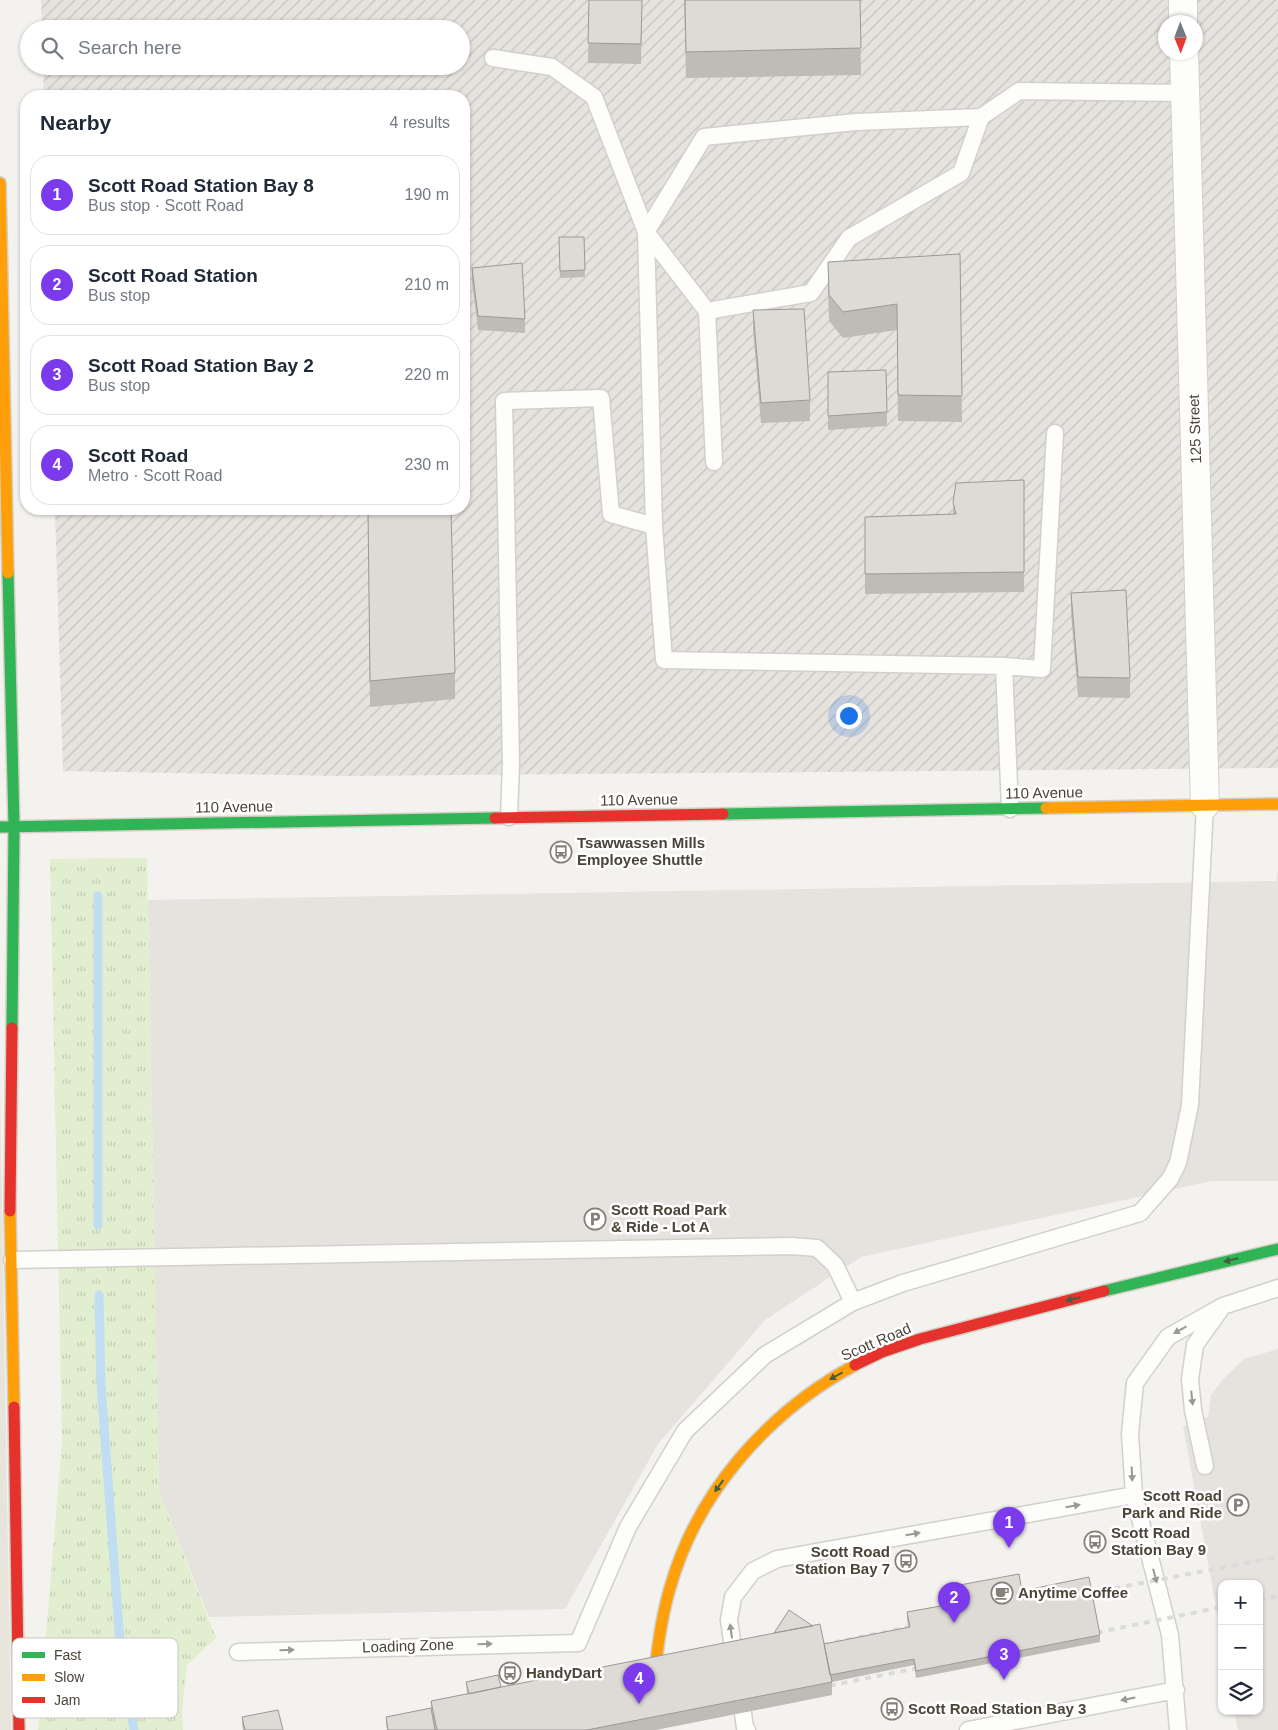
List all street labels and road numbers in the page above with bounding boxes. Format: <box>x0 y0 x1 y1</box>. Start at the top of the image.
street label: 125 Street <box>1185 393 1204 464</box>
street label: 110 Avenue <box>1005 783 1083 802</box>
street label: 110 Avenue <box>600 790 678 809</box>
street label: 110 Avenue <box>195 797 273 816</box>
street label: Scott Road <box>838 1319 913 1364</box>
street label: Loading Zone <box>362 1635 454 1656</box>

